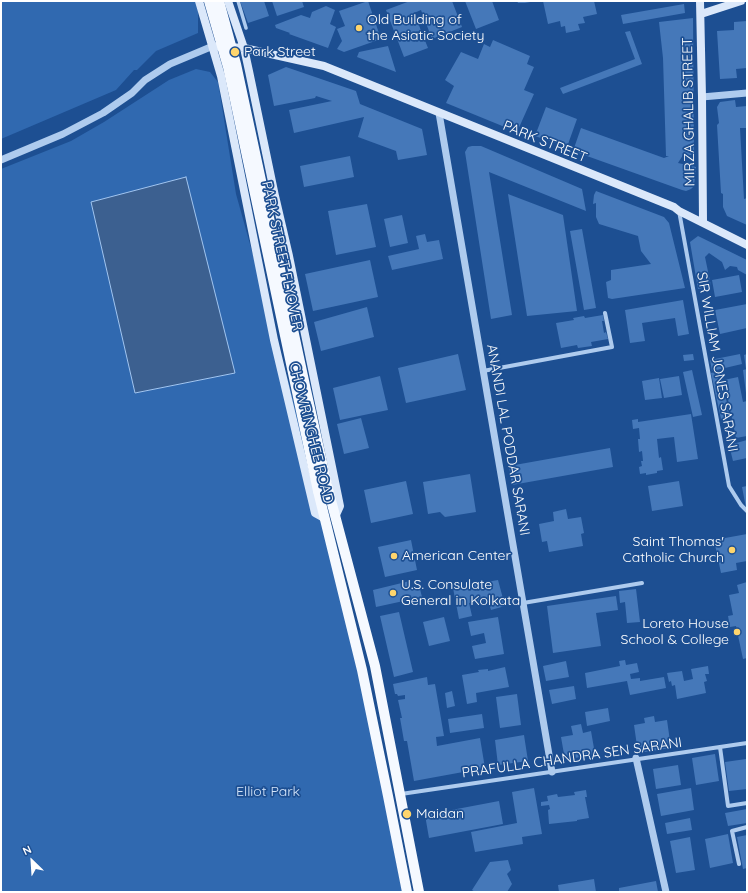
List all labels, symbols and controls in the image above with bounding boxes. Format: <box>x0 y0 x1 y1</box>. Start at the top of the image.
place label: Old Building of the Asiatic Society <box>367 12 485 44</box>
marker: Old Building of the Asiatic Society <box>354 23 364 33</box>
street label: MIRZA GHALIB STREET <box>679 37 699 187</box>
place label: Park Street <box>244 44 316 60</box>
marker: Park Street <box>229 46 241 58</box>
street label: PARK STREET <box>500 117 590 167</box>
street label: PARK STREET FLYOVER <box>258 180 306 332</box>
street label: SIR WILLIAM JONES SARANI <box>693 271 741 453</box>
street label: ANANDI LAL PODDAR SARANI <box>483 343 533 537</box>
street label: CHOWRINGHEE ROAD <box>285 361 337 505</box>
place label: Saint Thomas' Catholic Church <box>623 534 724 566</box>
marker: Saint Thomas' Catholic Church <box>727 545 737 555</box>
place label: American Center <box>402 548 511 564</box>
marker: American Center <box>389 551 399 561</box>
place label: U.S. Consulate General in Kolkata <box>401 577 520 610</box>
marker: U.S. Consulate General in Kolkata <box>388 588 398 598</box>
place label: Loreto House School & College <box>621 616 729 648</box>
marker: Loreto House School & College <box>732 627 742 637</box>
street label: PRAFULLA CHANDRA SEN SARANI <box>461 734 683 782</box>
park label: Elliot Park <box>236 784 300 800</box>
place label: Maidan <box>416 806 464 822</box>
marker: Maidan <box>401 808 413 820</box>
north arrow <box>12 841 52 881</box>
text: N <box>20 842 34 858</box>

